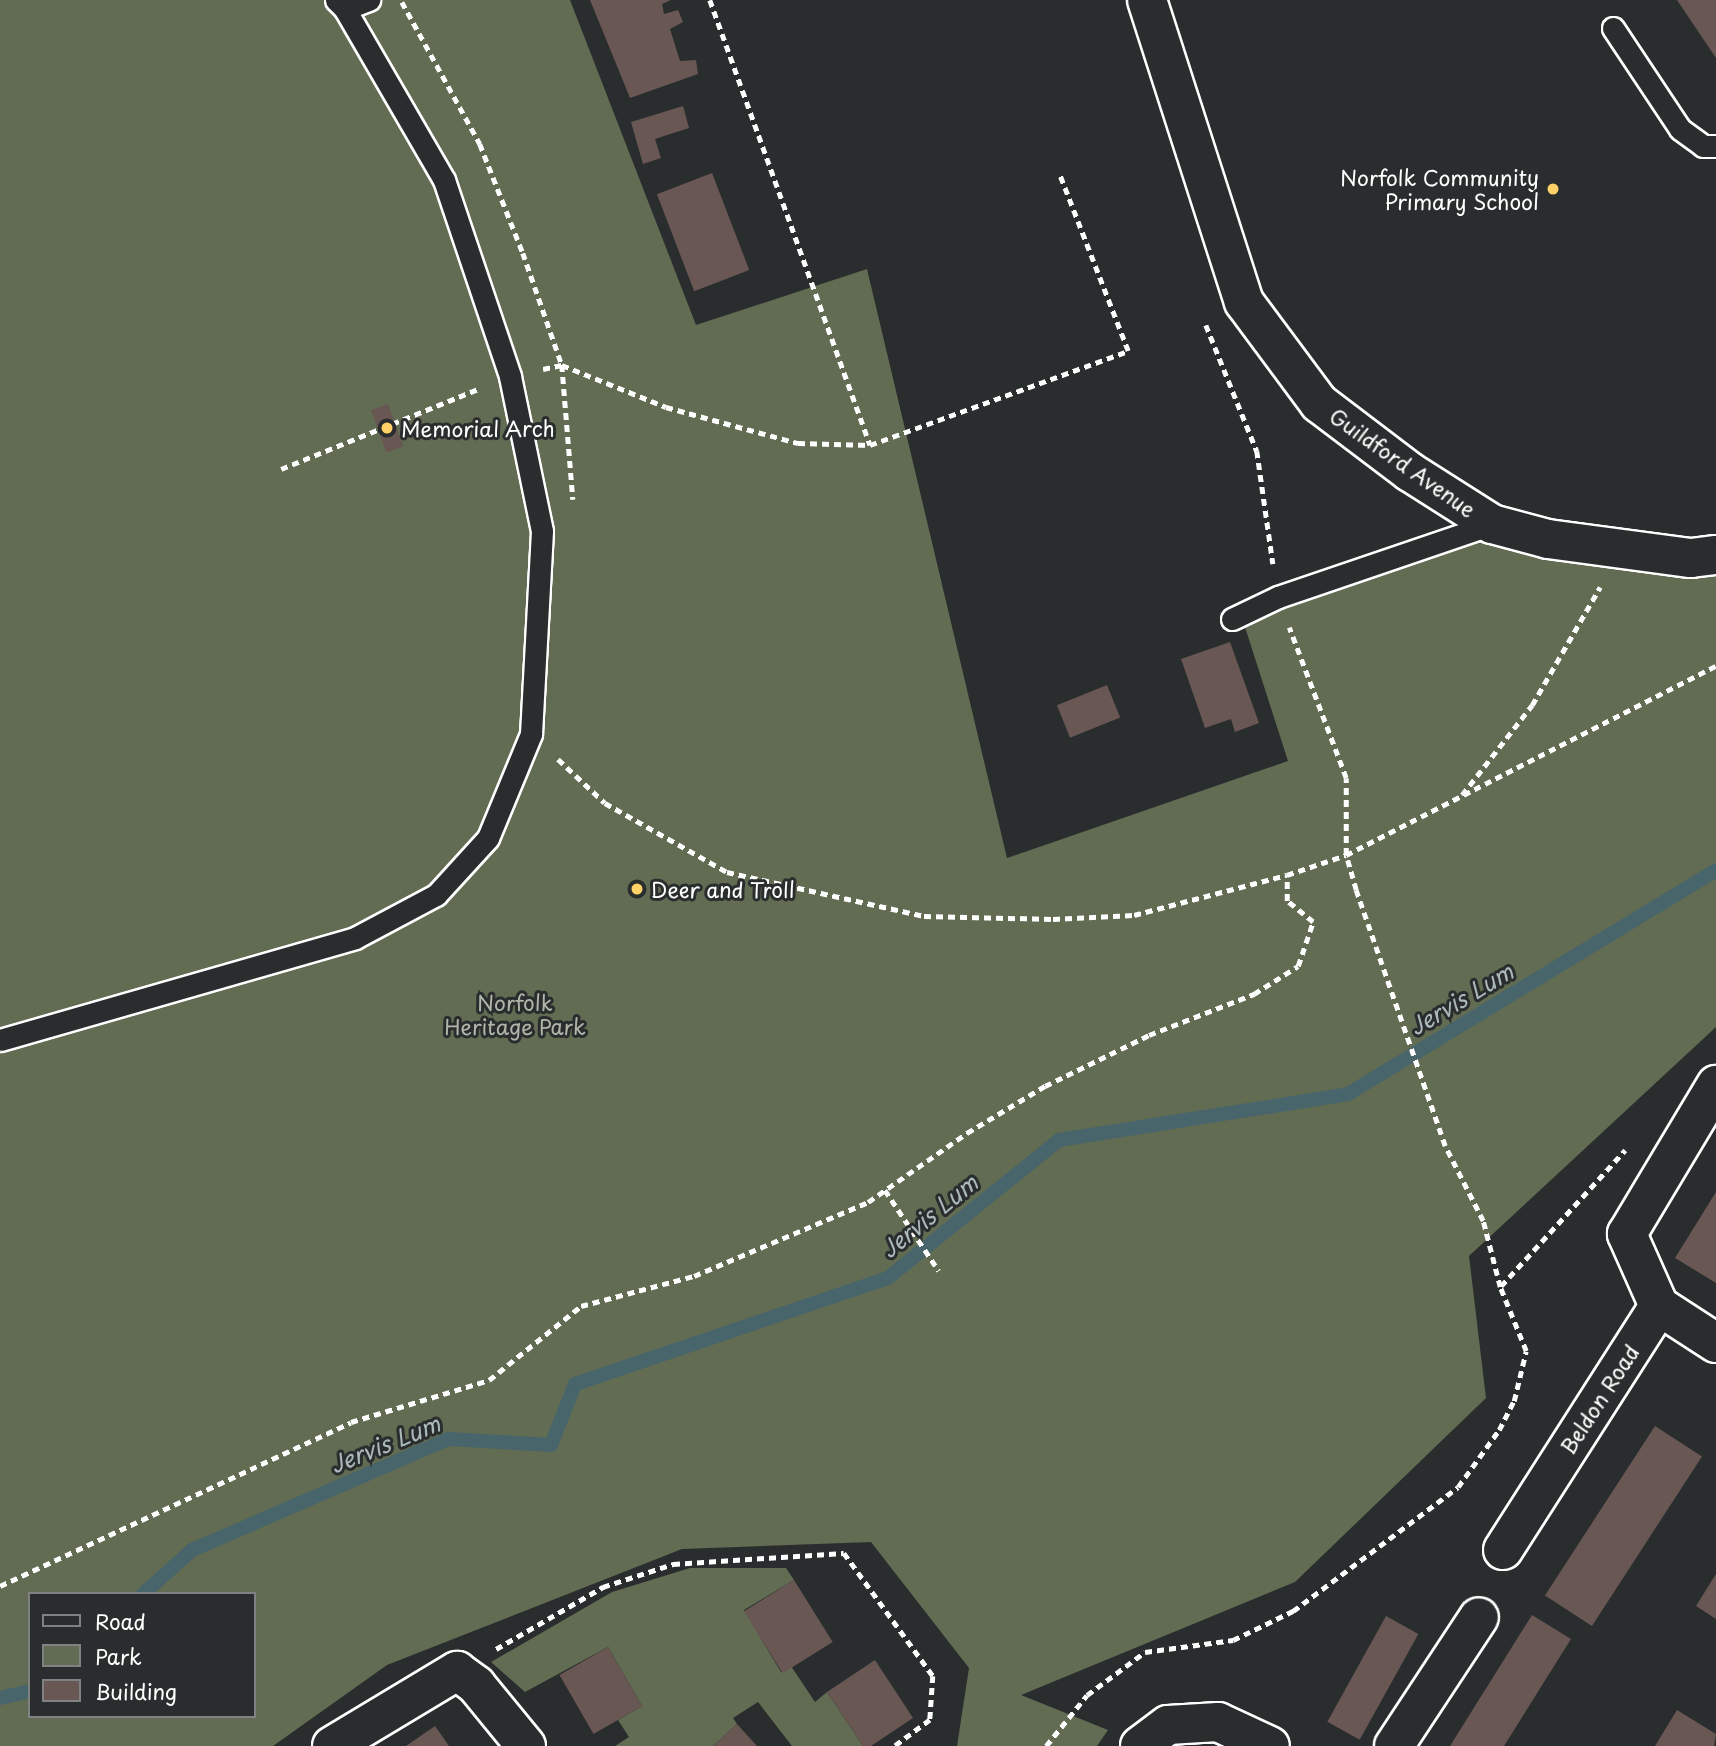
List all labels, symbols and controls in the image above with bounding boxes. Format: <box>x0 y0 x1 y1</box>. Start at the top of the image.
place label: Norfolk Community Primary School <box>1340 164 1539 214</box>
marker: Norfolk Community Primary School <box>1545 181 1561 197</box>
street label: Guildford Avenue <box>1325 402 1481 522</box>
place label: Memorial Arch <box>401 415 555 441</box>
marker: Memorial Arch <box>379 420 395 436</box>
place label: Deer and Troll <box>651 876 797 902</box>
marker: Deer and Troll <box>629 881 645 897</box>
water label: Jervis Lum <box>1404 957 1518 1041</box>
park label: Norfolk Heritage Park <box>444 989 586 1039</box>
water label: Jervis Lum <box>875 1169 983 1263</box>
street label: Beldon Road <box>1554 1340 1644 1458</box>
water label: Jervis Lum <box>326 1409 444 1479</box>
legend <box>28 1592 256 1718</box>
text: Road <box>95 1605 146 1637</box>
text: Park <box>95 1640 142 1672</box>
text: Building <box>95 1675 177 1707</box>

